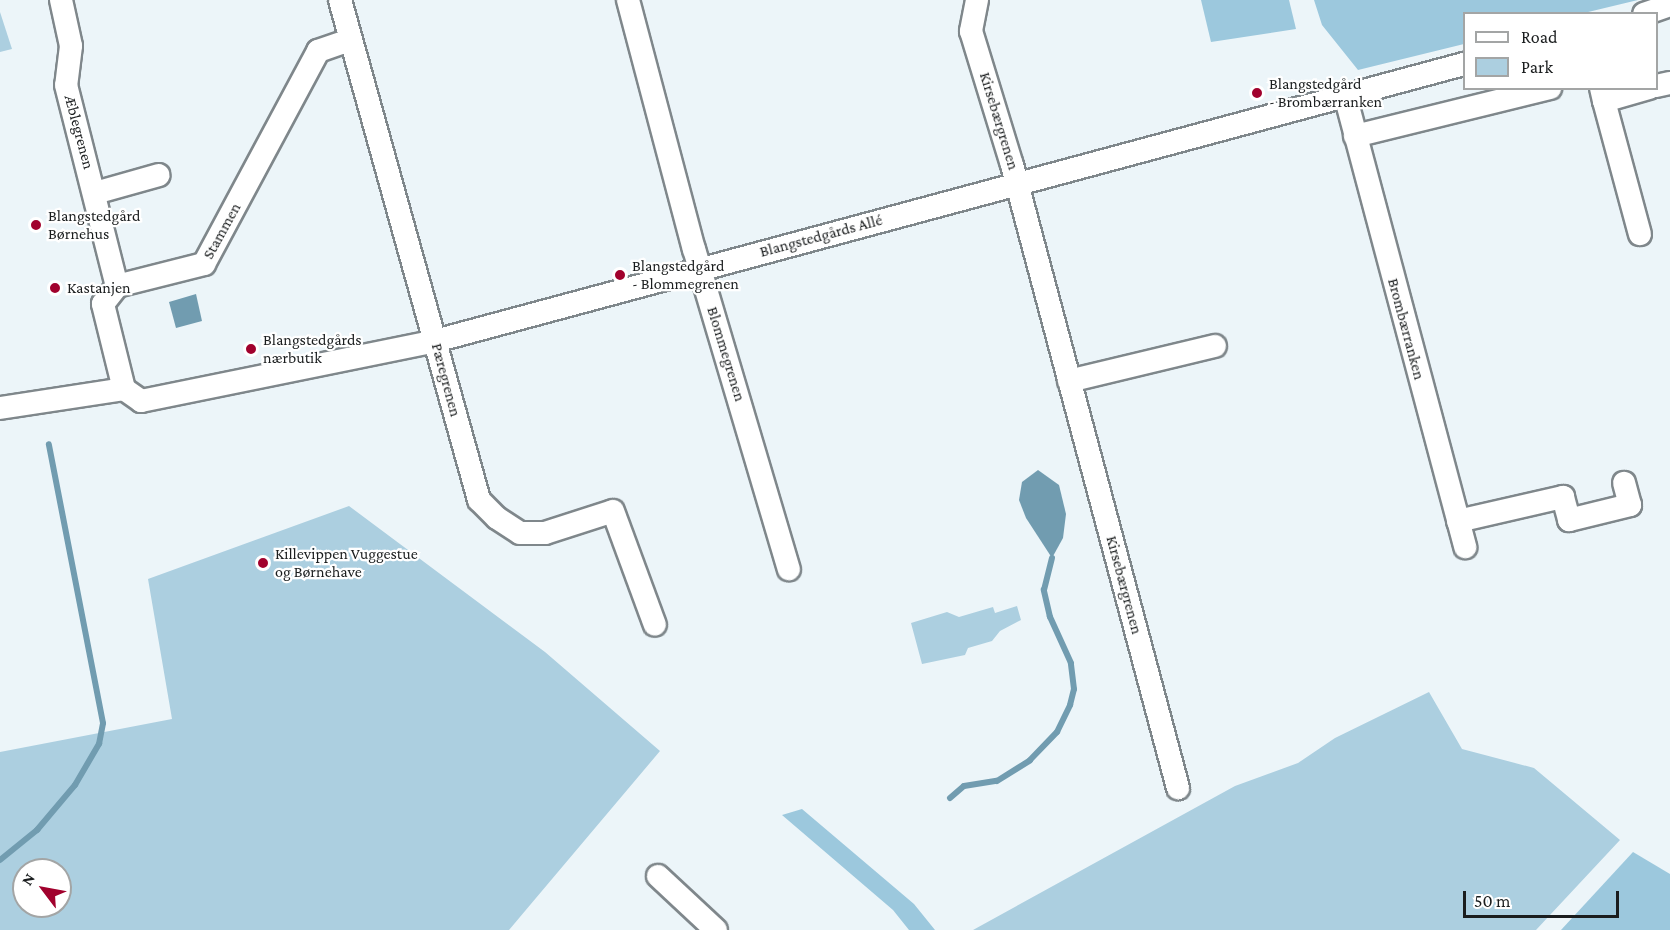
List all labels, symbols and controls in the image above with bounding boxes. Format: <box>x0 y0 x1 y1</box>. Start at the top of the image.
legend <box>1463 12 1658 90</box>
text: Road <box>1521 27 1558 47</box>
text: Park <box>1521 57 1553 77</box>
street label: Kirsebærgrenen <box>975 70 1023 172</box>
place label: Blangstedgård - Brombærranken <box>1269 74 1382 112</box>
marker: Blangstedgård - Brombærranken <box>1250 86 1264 100</box>
street label: Æblegrenen <box>60 93 98 171</box>
street label: Stammen <box>199 199 245 263</box>
place label: Blangstedgård Børnehus <box>48 206 140 244</box>
street label: Blangstedgårds Allé <box>758 210 884 262</box>
marker: Blangstedgård Børnehus <box>29 218 43 232</box>
place label: Blangstedgård - Blommegrenen <box>632 256 739 294</box>
marker: Blangstedgård - Blommegrenen <box>613 268 627 282</box>
street label: Brombærranken <box>1383 276 1429 382</box>
place label: Kastanjen <box>67 278 131 298</box>
marker: Kastanjen <box>48 281 62 295</box>
street label: Blommegrenen <box>702 304 750 404</box>
place label: Blangstedgårds nærbutik <box>263 330 362 368</box>
street label: Pæregrenen <box>427 341 465 419</box>
marker: Blangstedgårds nærbutik <box>244 342 258 356</box>
street label: Kirsebærgrenen <box>1102 534 1146 636</box>
place label: Killevippen Vuggestue og Børnehave <box>275 544 418 582</box>
marker: Killevippen Vuggestue og Børnehave <box>256 556 270 570</box>
north arrow <box>12 858 72 918</box>
text: N <box>18 870 38 888</box>
scale bar <box>1466 879 1622 917</box>
text: 50 m <box>1474 891 1511 911</box>

